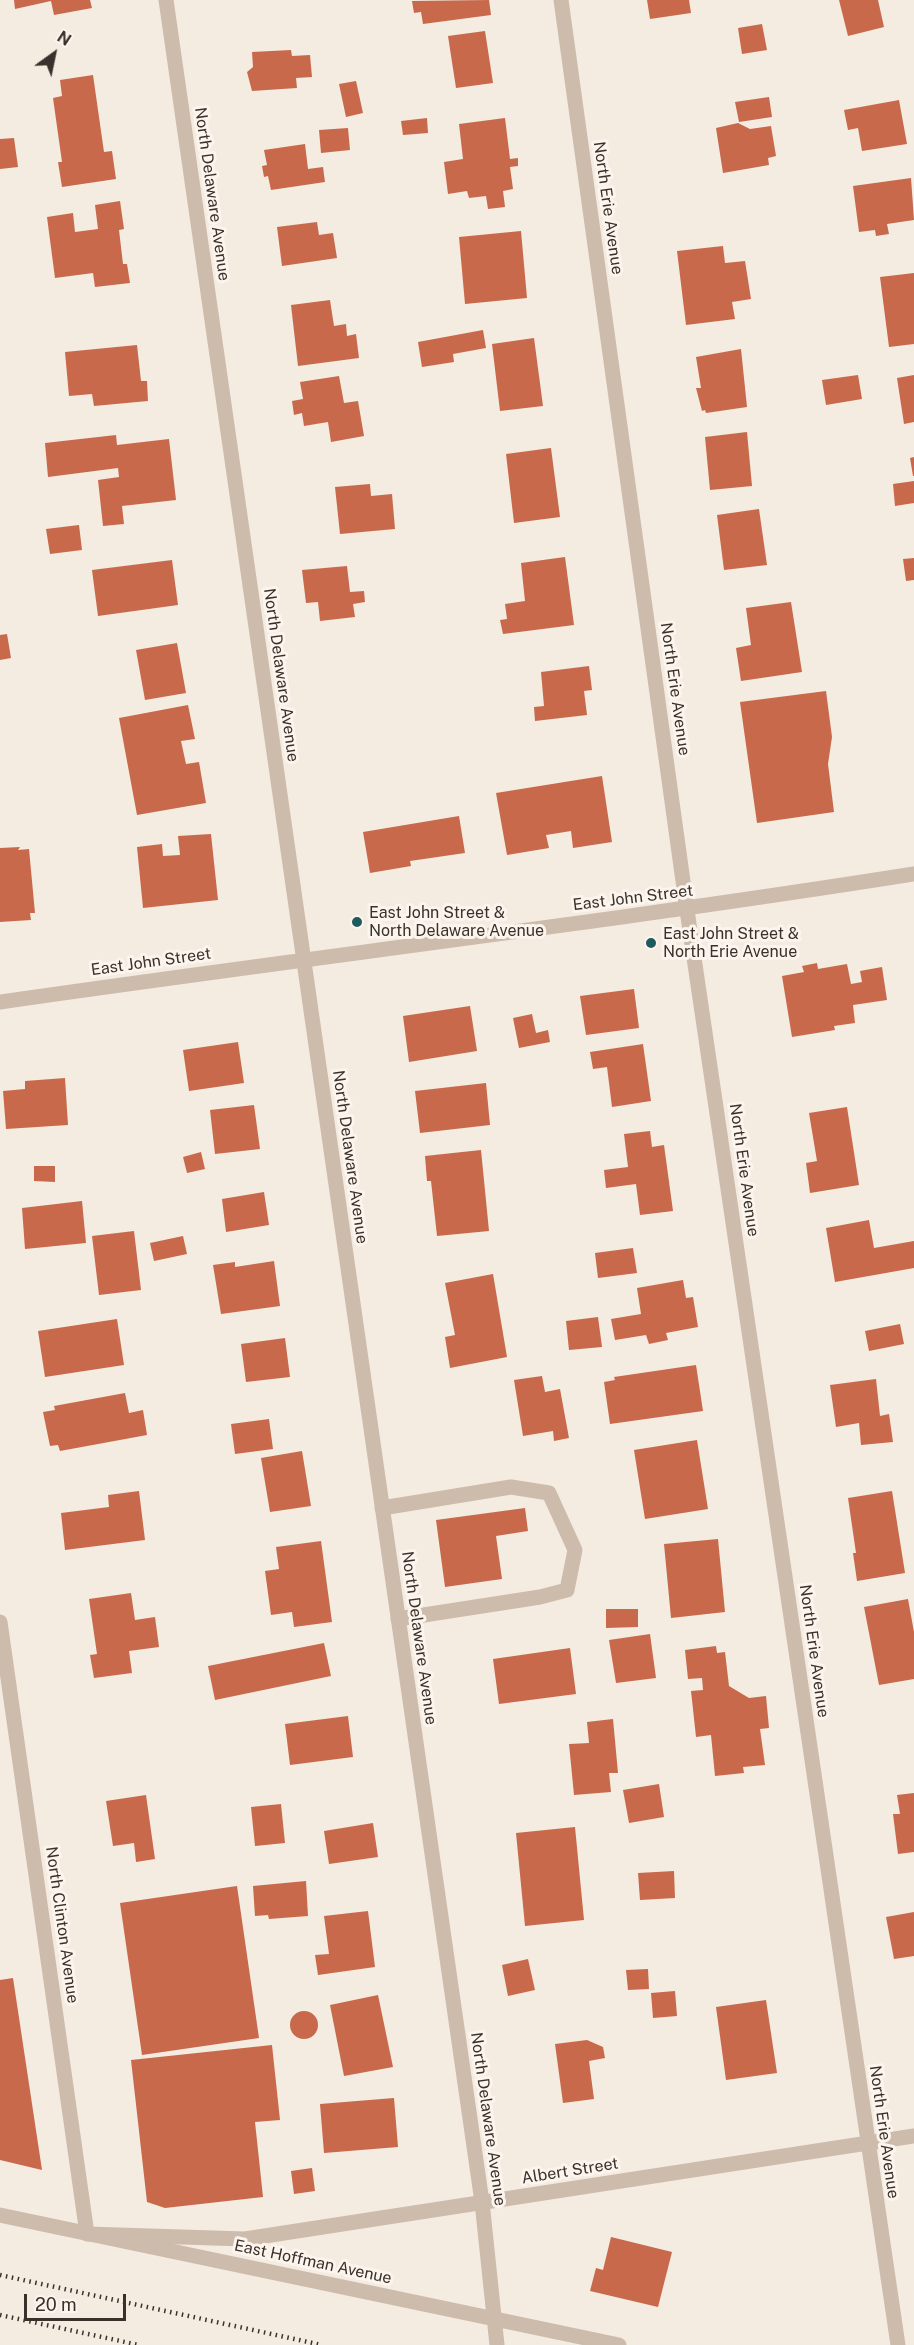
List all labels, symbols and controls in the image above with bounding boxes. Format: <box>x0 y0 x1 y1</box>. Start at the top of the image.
north arrow <box>24 24 84 84</box>
text: N <box>54 27 74 50</box>
street label: North Delaware Avenue <box>190 106 234 282</box>
street label: North Erie Avenue <box>589 140 627 276</box>
street label: North Delaware Avenue <box>259 587 303 763</box>
street label: North Erie Avenue <box>656 621 694 757</box>
street label: East John Street <box>572 881 694 915</box>
place label: East John Street & North Delaware Avenue <box>369 903 544 941</box>
marker: East John Street & North Delaware Avenue <box>350 915 364 929</box>
place label: East John Street & North Erie Avenue <box>663 924 799 962</box>
marker: East John Street & North Erie Avenue <box>644 936 658 950</box>
street label: East John Street <box>90 944 212 980</box>
street label: North Delaware Avenue <box>328 1069 372 1245</box>
street label: North Erie Avenue <box>725 1102 763 1238</box>
street label: North Delaware Avenue <box>397 1550 441 1726</box>
street label: North Erie Avenue <box>795 1583 833 1719</box>
street label: North Clinton Avenue <box>41 1845 83 2005</box>
street label: North Delaware Avenue <box>466 2031 510 2207</box>
street label: North Erie Avenue <box>865 2064 903 2200</box>
street label: Albert Street <box>520 2154 620 2188</box>
street label: East Hoffman Avenue <box>233 2236 393 2288</box>
scale bar <box>27 2282 129 2320</box>
text: 20 m <box>35 2294 77 2315</box>

